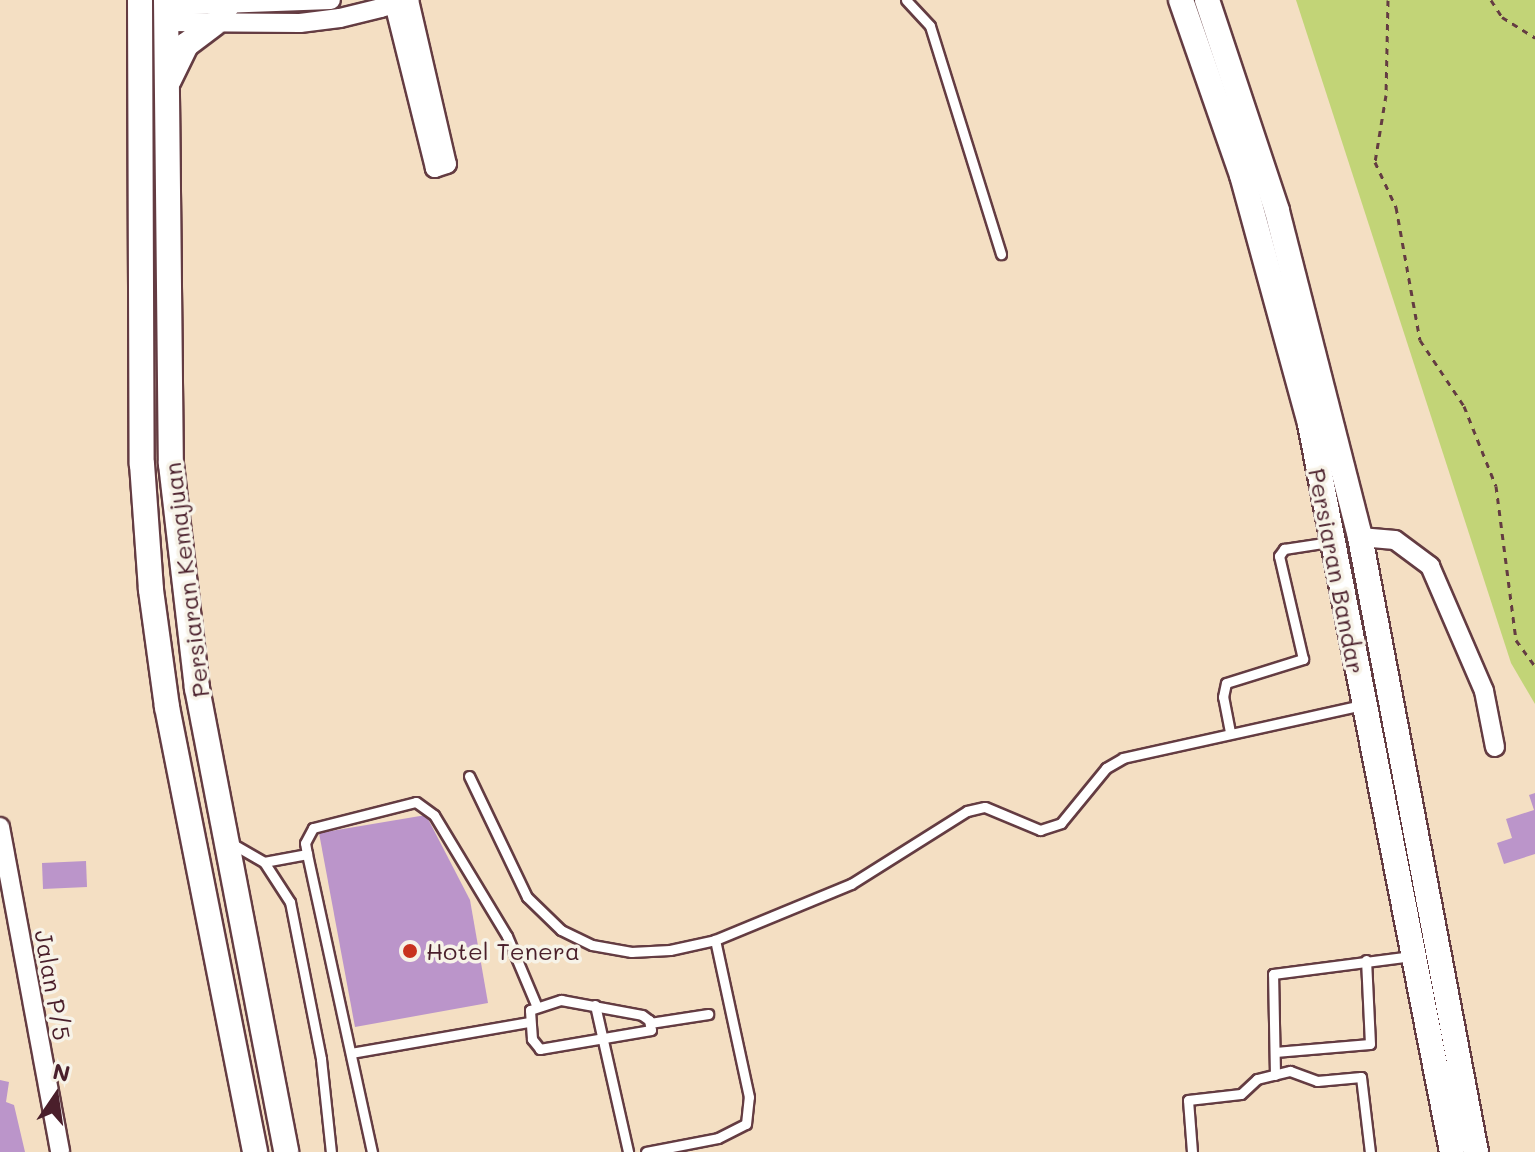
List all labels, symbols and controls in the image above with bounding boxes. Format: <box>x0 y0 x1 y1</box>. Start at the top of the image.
street label: Persiaran Kemajuan <box>157 461 215 699</box>
street label: Persiaran Bandar <box>1303 466 1371 676</box>
street label: Jalan P/5 <box>29 928 77 1042</box>
place label: Hotel Tenera <box>426 937 580 965</box>
marker: Hotel Tenera <box>401 942 419 960</box>
north arrow <box>16 1056 96 1136</box>
text: N <box>50 1056 73 1088</box>

